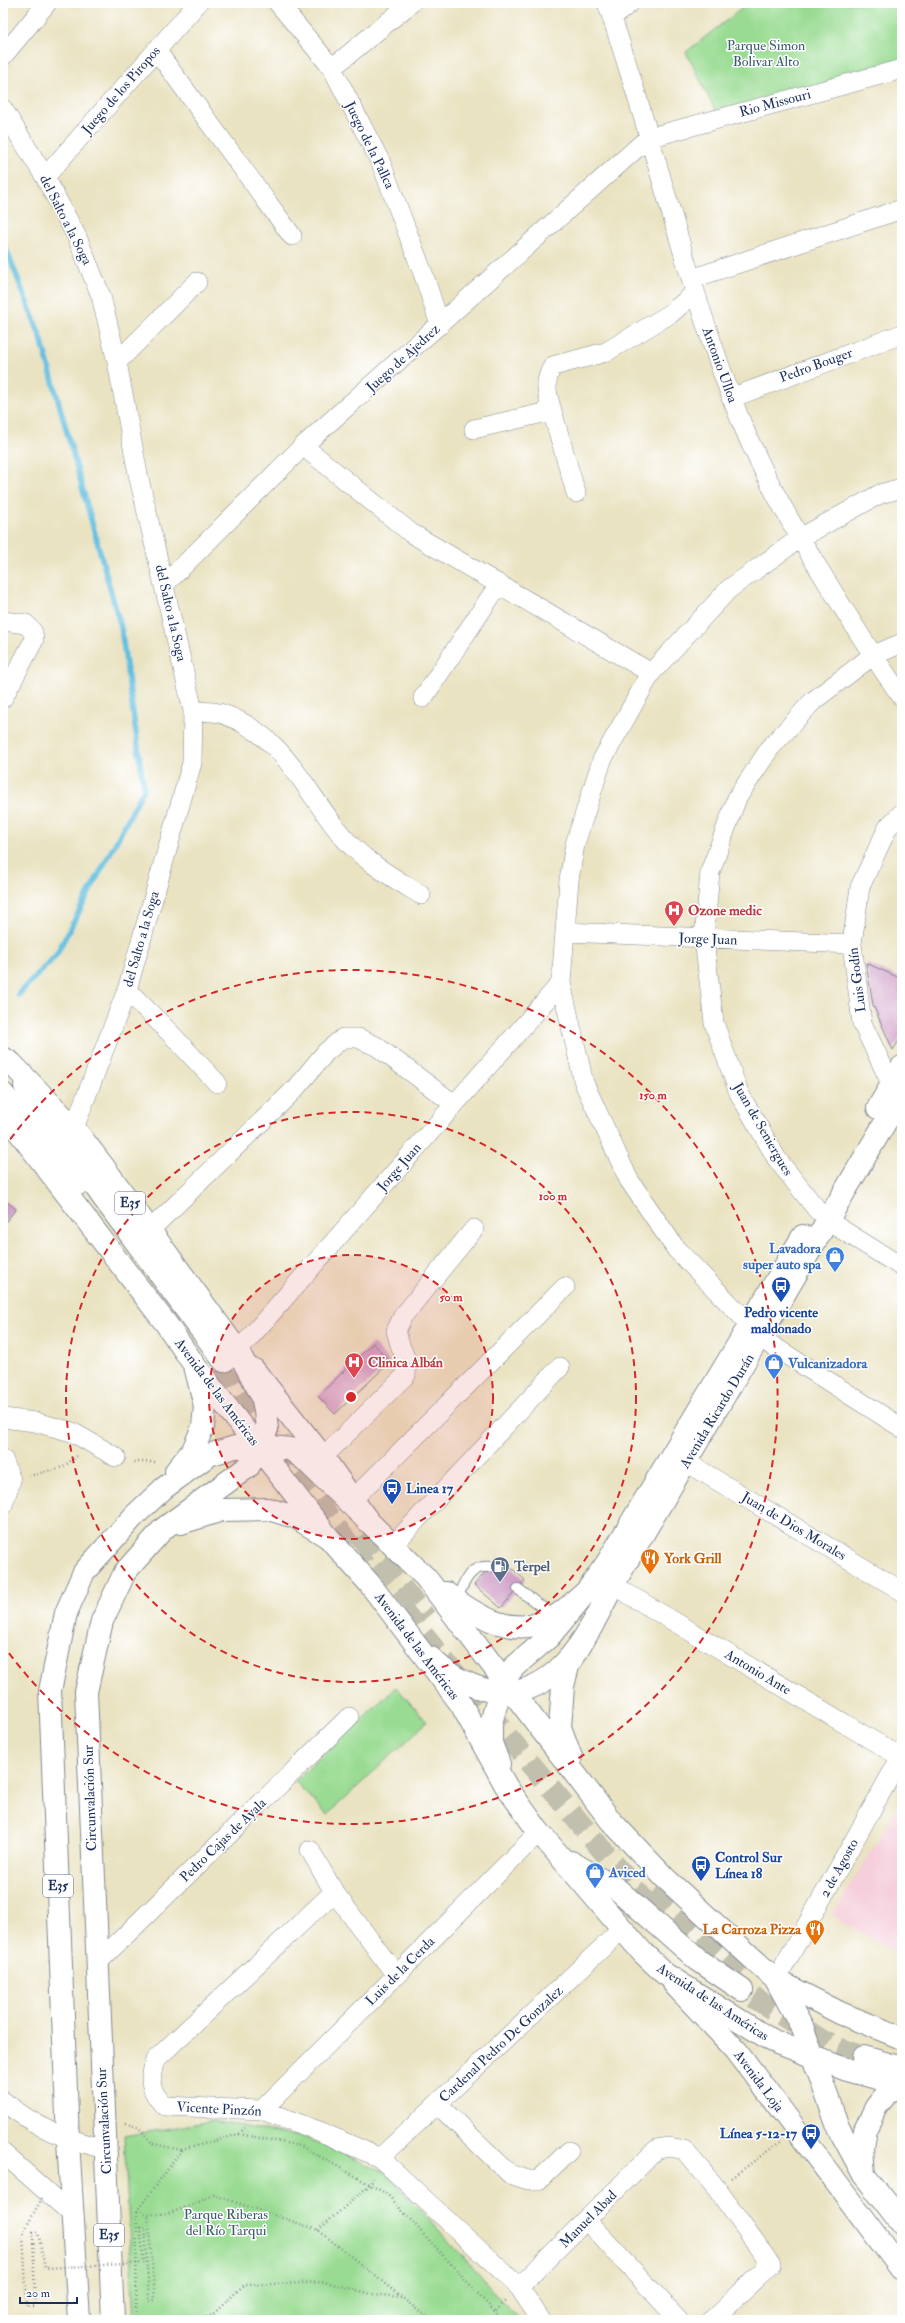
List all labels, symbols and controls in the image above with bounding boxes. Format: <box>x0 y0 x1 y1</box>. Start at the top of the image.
park label: Parque Simon Bolivar Alto <box>727 37 805 70</box>
street label: Juego de los Piropos <box>77 42 165 139</box>
street label: Rio Missouri <box>737 85 813 121</box>
street label: Juego de la Pallca <box>341 98 399 192</box>
street label: del Salto a la Soga <box>36 172 96 268</box>
street label: Juego de Ajedrez <box>362 320 444 396</box>
street label: Antonio Ulloa <box>698 324 742 405</box>
street label: Pedro Bouger <box>777 344 856 386</box>
street label: del Salto a la Soga <box>152 563 190 663</box>
street label: del Salto a la Soga <box>119 889 163 989</box>
hospital icon: Ozone medic <box>663 899 685 927</box>
place label: Ozone medic <box>688 902 762 919</box>
street label: Jorge Juan <box>677 929 738 949</box>
street label: Luis Godín <box>845 947 869 1013</box>
street label: Juan de Seniergues <box>729 1079 797 1179</box>
text: 150 m <box>639 1088 667 1103</box>
street label: Jorge Juan <box>373 1139 425 1195</box>
text: 100 m <box>539 1189 568 1204</box>
road number: E35 <box>115 1192 145 1214</box>
place label: Lavadora super auto spa <box>743 1240 822 1274</box>
shop icon: Lavadora super auto spa <box>824 1245 846 1273</box>
bus stop icon: Pedro vicente maldonado <box>770 1275 792 1303</box>
text: 50 m <box>439 1290 463 1305</box>
place label: Pedro vicente maldonado <box>744 1304 818 1337</box>
street label: Avenida de las Américas <box>170 1334 263 1449</box>
hospital icon: Clinica Albán <box>343 1351 365 1379</box>
street label: Avenida Ricardo Durán <box>676 1351 758 1472</box>
shop icon: Vulcanizadora <box>763 1352 785 1380</box>
place label: Clinica Albán <box>368 1354 444 1371</box>
place label: Vulcanizadora <box>787 1355 868 1372</box>
centre of rings <box>344 1390 358 1404</box>
bus stop icon: Linea 17 <box>381 1477 403 1505</box>
place label: Linea 17 <box>406 1480 454 1497</box>
street label: Juan de Dios Morales <box>738 1488 850 1564</box>
restaurant icon: York Grill <box>639 1547 661 1575</box>
place label: York Grill <box>663 1550 722 1567</box>
fuel station icon: Terpel <box>489 1555 511 1583</box>
place label: Terpel <box>513 1558 551 1576</box>
street label: Avenida de las Américas <box>370 1588 463 1703</box>
street label: Antonio Ante <box>721 1645 794 1698</box>
street label: Circunvalación Sur <box>80 1744 100 1851</box>
street label: Pedro Cajas de Ayala <box>176 1794 271 1886</box>
street label: 2 de Agosto <box>816 1836 862 1900</box>
place label: Control Sur Línea 18 <box>715 1849 783 1882</box>
bus stop icon: Control Sur Línea 18 <box>690 1854 712 1882</box>
shop icon: Aviced <box>584 1861 606 1889</box>
place label: Aviced <box>608 1864 646 1881</box>
road number: E35 <box>43 1875 73 1897</box>
restaurant icon: La Carroza Pizza <box>804 1918 826 1946</box>
place label: La Carroza Pizza <box>702 1921 802 1938</box>
street label: Luis de la Cerda <box>362 1933 438 2009</box>
street label: Avenida de las Américas <box>653 1959 772 2045</box>
street label: Cardenal Pedro De Gonzalez <box>435 1982 567 2106</box>
street label: Avenida Loja <box>730 2046 788 2115</box>
street label: Circunvalación Sur <box>93 2067 115 2175</box>
street label: Vicente Pinzón <box>176 2098 262 2120</box>
bus stop icon: Línea 5-12-17 <box>800 2122 822 2150</box>
place label: Línea 5-12-17 <box>720 2125 798 2142</box>
street label: Manuel Abad <box>556 2187 620 2251</box>
park label: Parque Riberas del Río Tarqui <box>184 2206 268 2239</box>
road number: E35 <box>94 2224 124 2246</box>
scale bar <box>20 2279 77 2305</box>
text: 20 m <box>26 2286 51 2301</box>

